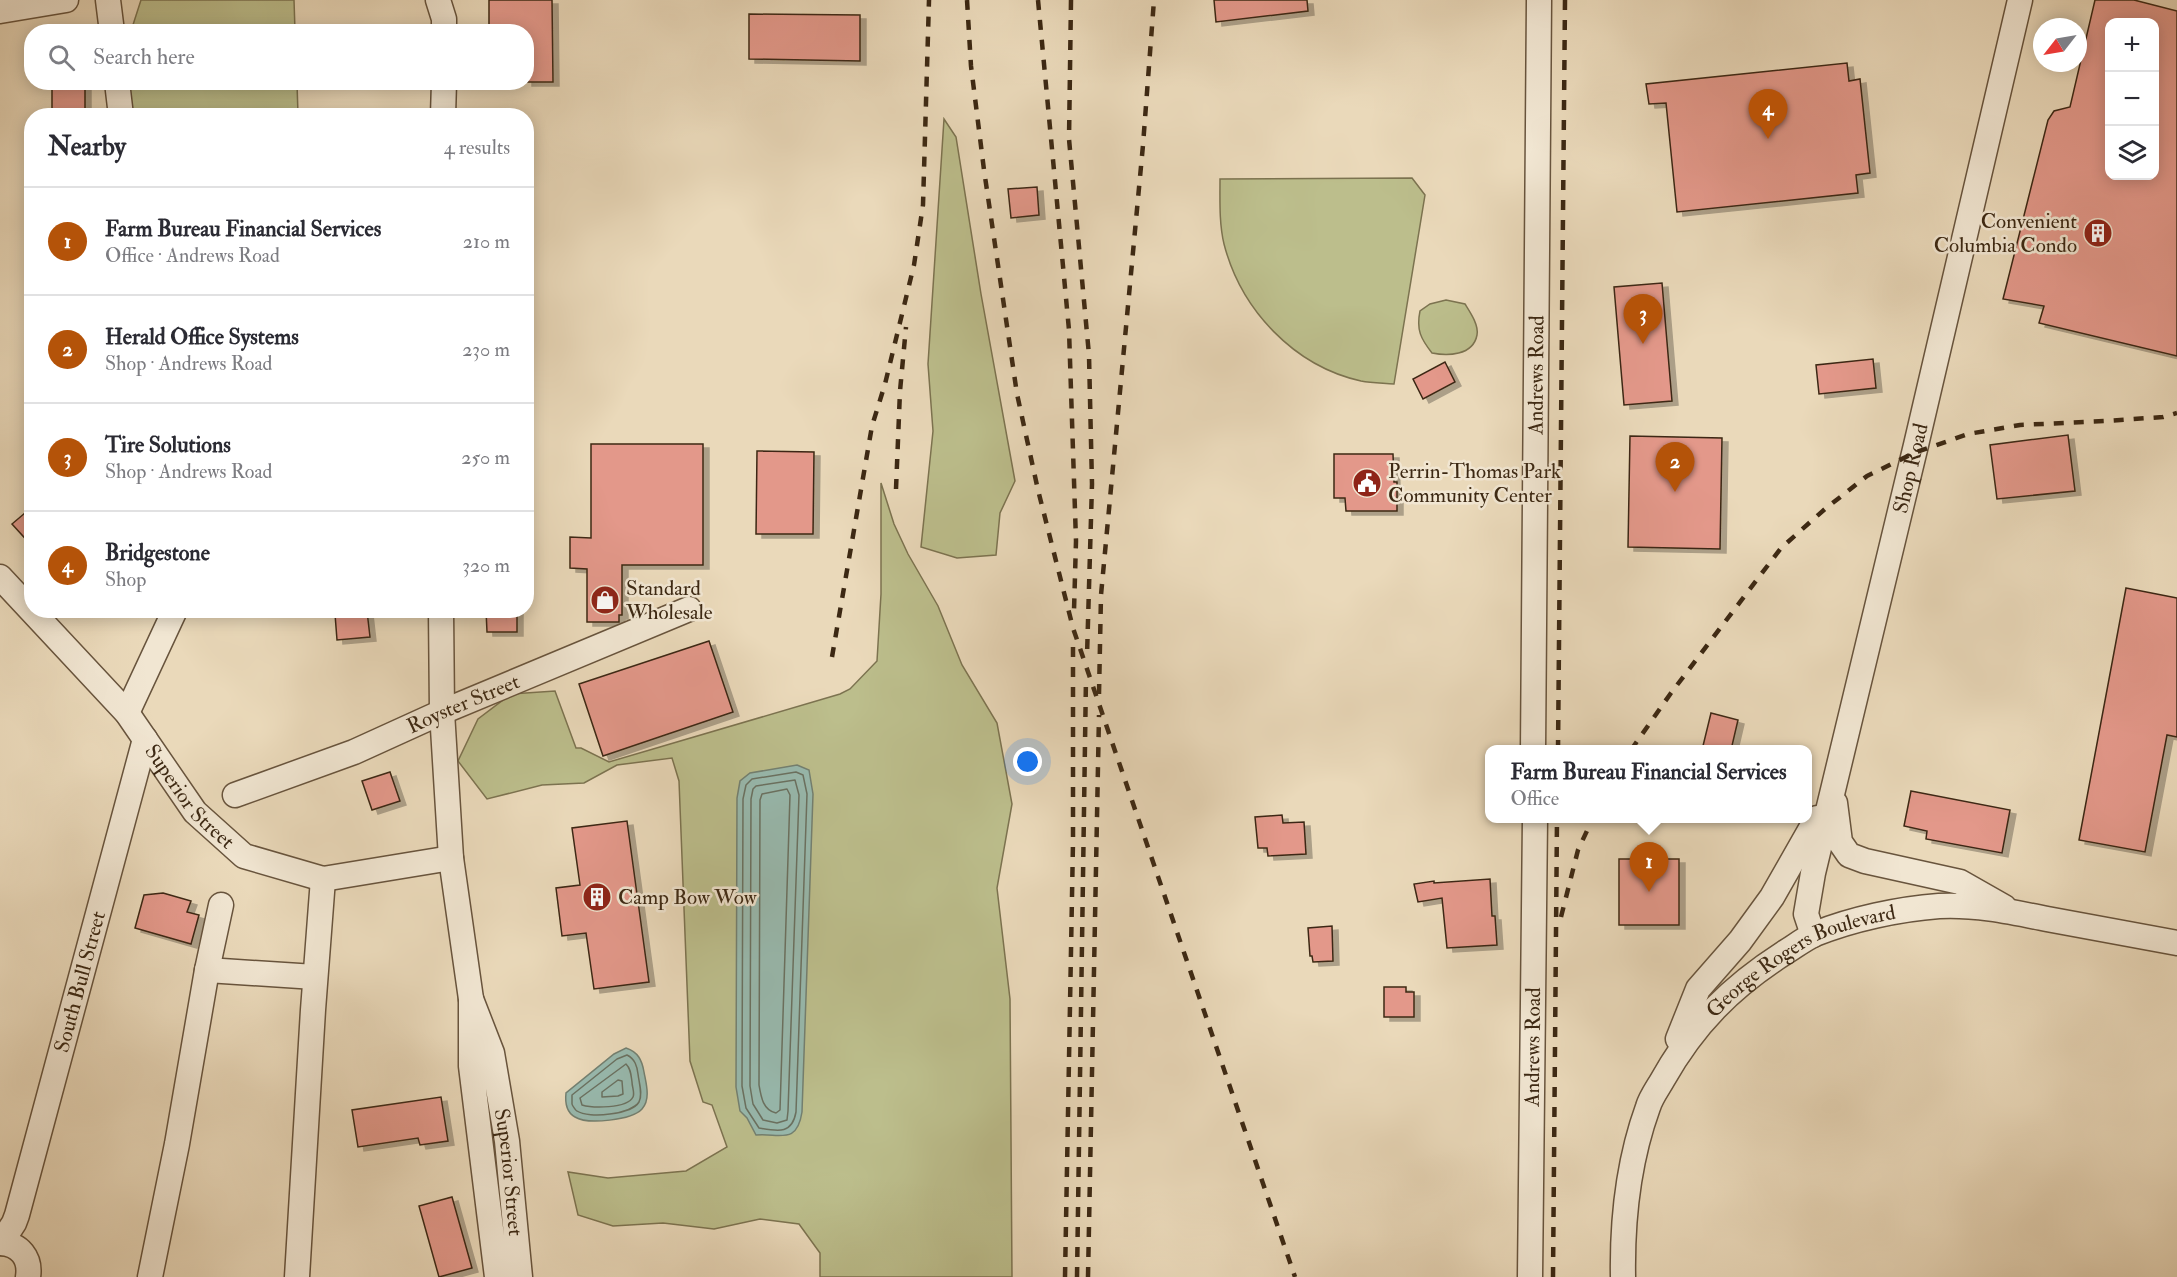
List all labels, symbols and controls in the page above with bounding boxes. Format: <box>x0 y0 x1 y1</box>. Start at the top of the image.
north arrow <box>2033 18 2087 72</box>
map controls <box>2105 18 2159 180</box>
button: + <box>2105 18 2159 72</box>
search box <box>24 24 534 90</box>
icon: search <box>45 41 78 74</box>
text: Search here <box>93 43 195 71</box>
button: − <box>2105 72 2159 126</box>
pin: 4 <box>1748 90 1788 139</box>
button: layers <box>2105 126 2159 180</box>
text: Nearby <box>48 131 126 163</box>
text: 4 results <box>444 135 510 160</box>
place label: Convenient Columbia Condo <box>1934 208 2077 259</box>
text: Farm Bureau Financial Services <box>105 215 381 243</box>
building icon: Convenient Columbia Condo <box>2082 217 2114 249</box>
text: 1 <box>64 229 71 254</box>
text: 210 m <box>463 229 510 254</box>
text: Office · Andrews Road <box>105 243 280 268</box>
pin: 3 <box>1624 294 1662 344</box>
street label: Andrews Road <box>1522 314 1550 436</box>
text: Herald Office Systems <box>105 323 299 351</box>
text: 2 <box>62 337 73 362</box>
text: 230 m <box>462 337 510 362</box>
text: Shop · Andrews Road <box>105 351 272 376</box>
street label: Shop Road <box>1887 420 1934 516</box>
text: Tire Solutions <box>105 431 231 459</box>
pin: 2 <box>1656 442 1694 492</box>
text: 3 <box>64 445 71 470</box>
text: 250 m <box>461 445 510 470</box>
place label: Perrin-Thomas Park Community Center <box>1388 458 1561 509</box>
text: Shop · Andrews Road <box>105 459 272 484</box>
public building icon: Perrin-Thomas Park Community Center <box>1351 467 1383 499</box>
text: Bridgestone <box>105 539 210 567</box>
text: 4 <box>62 553 73 578</box>
text: 320 m <box>462 553 510 578</box>
text: Shop <box>105 567 146 592</box>
place label: Standard Wholesale <box>625 575 713 626</box>
shop icon: Standard Wholesale <box>589 584 621 616</box>
street label: Royster Street <box>403 668 524 740</box>
street label: Superior Street <box>139 739 241 855</box>
popup <box>1485 745 1812 823</box>
your location <box>1013 747 1042 776</box>
text: Farm Bureau Financial Services <box>1510 758 1787 786</box>
text: Office <box>1510 786 1559 811</box>
pin: 1 <box>1630 842 1668 892</box>
building icon: Camp Bow Wow <box>581 881 613 913</box>
place label: Camp Bow Wow <box>618 884 758 911</box>
street label: George Rogers Boulevard <box>1700 898 1898 1023</box>
street label: South Bull Street <box>48 908 112 1055</box>
street label: Andrews Road <box>1518 986 1547 1108</box>
street label: Superior Street <box>488 1106 530 1237</box>

